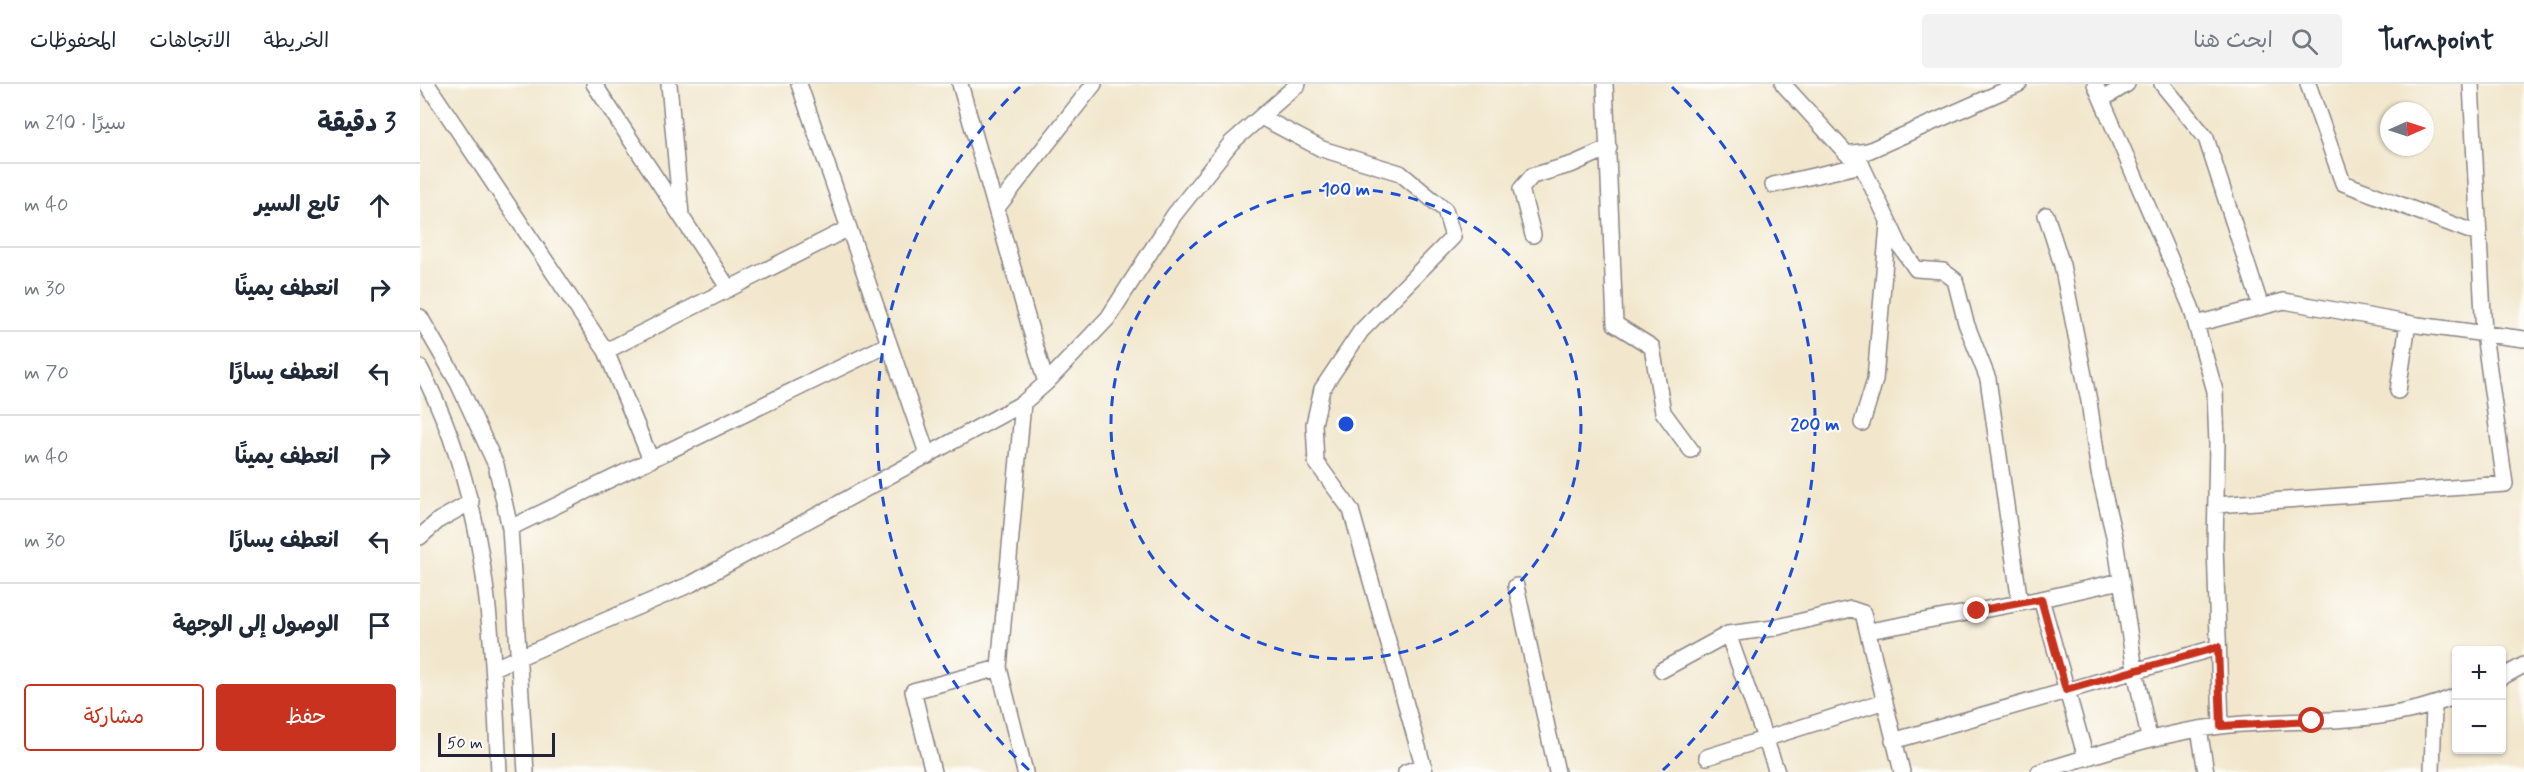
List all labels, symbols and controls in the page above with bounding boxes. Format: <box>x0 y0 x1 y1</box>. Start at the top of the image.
search box <box>1922 14 2342 68</box>
text: Turnpoint <box>2378 23 2494 60</box>
icon: search <box>2288 25 2321 58</box>
text: المحفوظات <box>30 27 116 55</box>
text: الاتجاهات <box>149 27 231 55</box>
text: الخريطة <box>264 27 329 55</box>
text: ابحث هنا <box>2193 27 2273 55</box>
north arrow <box>2380 102 2434 156</box>
text: 3 دقيقة <box>317 107 396 141</box>
text: سيرًا · 210 m <box>24 110 126 137</box>
text: 100 m <box>1322 178 1370 202</box>
icon: ahead <box>363 189 396 222</box>
text: تابع السير <box>255 191 339 219</box>
text: 40 m <box>24 192 68 219</box>
icon: right <box>363 273 396 306</box>
text: انعطف يمينًا <box>235 275 339 303</box>
text: 30 m <box>24 276 66 303</box>
icon: left <box>363 357 396 390</box>
text: انعطف يسارًا <box>229 359 339 387</box>
text: 70 m <box>24 360 69 387</box>
text: 200 m <box>1790 413 1840 437</box>
centre of rings <box>1336 414 1356 434</box>
icon: right <box>363 441 396 474</box>
text: انعطف يمينًا <box>235 443 339 471</box>
text: 40 m <box>24 444 68 471</box>
icon: left <box>363 525 396 558</box>
text: انعطف يسارًا <box>229 527 339 555</box>
text: 30 m <box>24 528 66 555</box>
route end <box>1963 597 1989 623</box>
icon: arrive <box>363 609 396 642</box>
text: الوصول إلى الوجهة <box>172 611 339 639</box>
map controls <box>2452 646 2506 754</box>
button: + <box>2452 646 2506 700</box>
button: مشاركة <box>24 684 204 751</box>
button: حفظ <box>216 684 396 751</box>
button: − <box>2452 700 2506 754</box>
route start <box>2298 707 2324 733</box>
scale bar <box>438 730 555 758</box>
text: 50 m <box>447 733 483 754</box>

